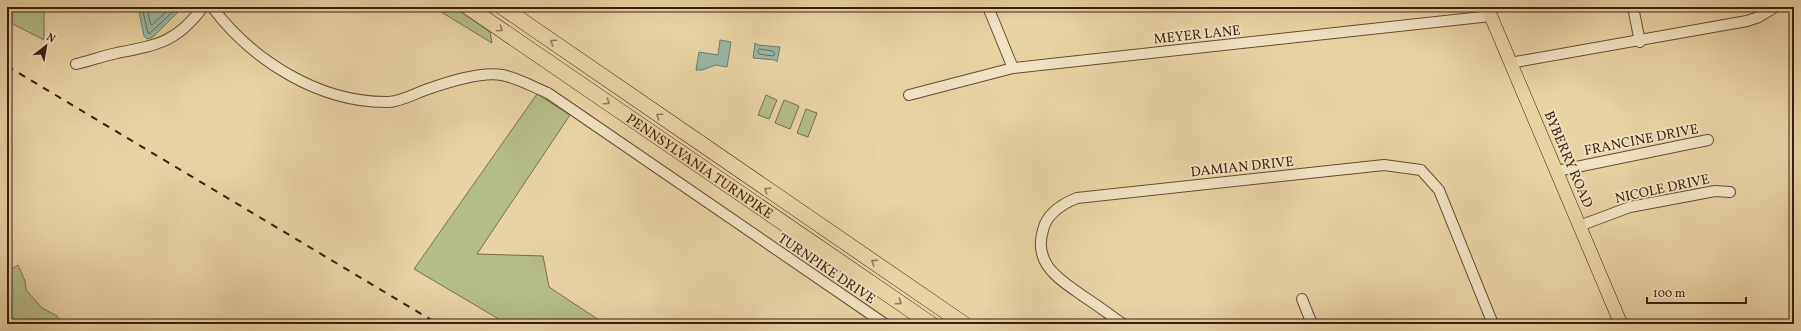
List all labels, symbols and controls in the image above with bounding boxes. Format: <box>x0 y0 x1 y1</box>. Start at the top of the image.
street label: MEYER LANE <box>1153 21 1242 50</box>
one-way arrow <box>496 24 503 32</box>
north arrow <box>26 26 66 66</box>
text: N <box>43 30 58 47</box>
one-way arrow <box>550 40 557 47</box>
one-way arrow <box>603 97 610 105</box>
street label: BYBERRY ROAD <box>1539 108 1597 211</box>
street label: PENNSYLVANIA TURNPIKE <box>622 110 776 224</box>
one-way arrow <box>657 114 664 121</box>
street label: FRANCINE DRIVE <box>1582 120 1700 161</box>
street label: DAMIAN DRIVE <box>1190 153 1295 182</box>
street label: NICOLE DRIVE <box>1613 170 1711 209</box>
one-way arrow <box>764 187 771 194</box>
street label: TURNPIKE DRIVE <box>774 229 879 309</box>
one-way arrow <box>871 260 878 267</box>
scale bar <box>1647 279 1746 305</box>
text: 100 m <box>1653 286 1686 302</box>
one-way arrow <box>895 297 902 304</box>

